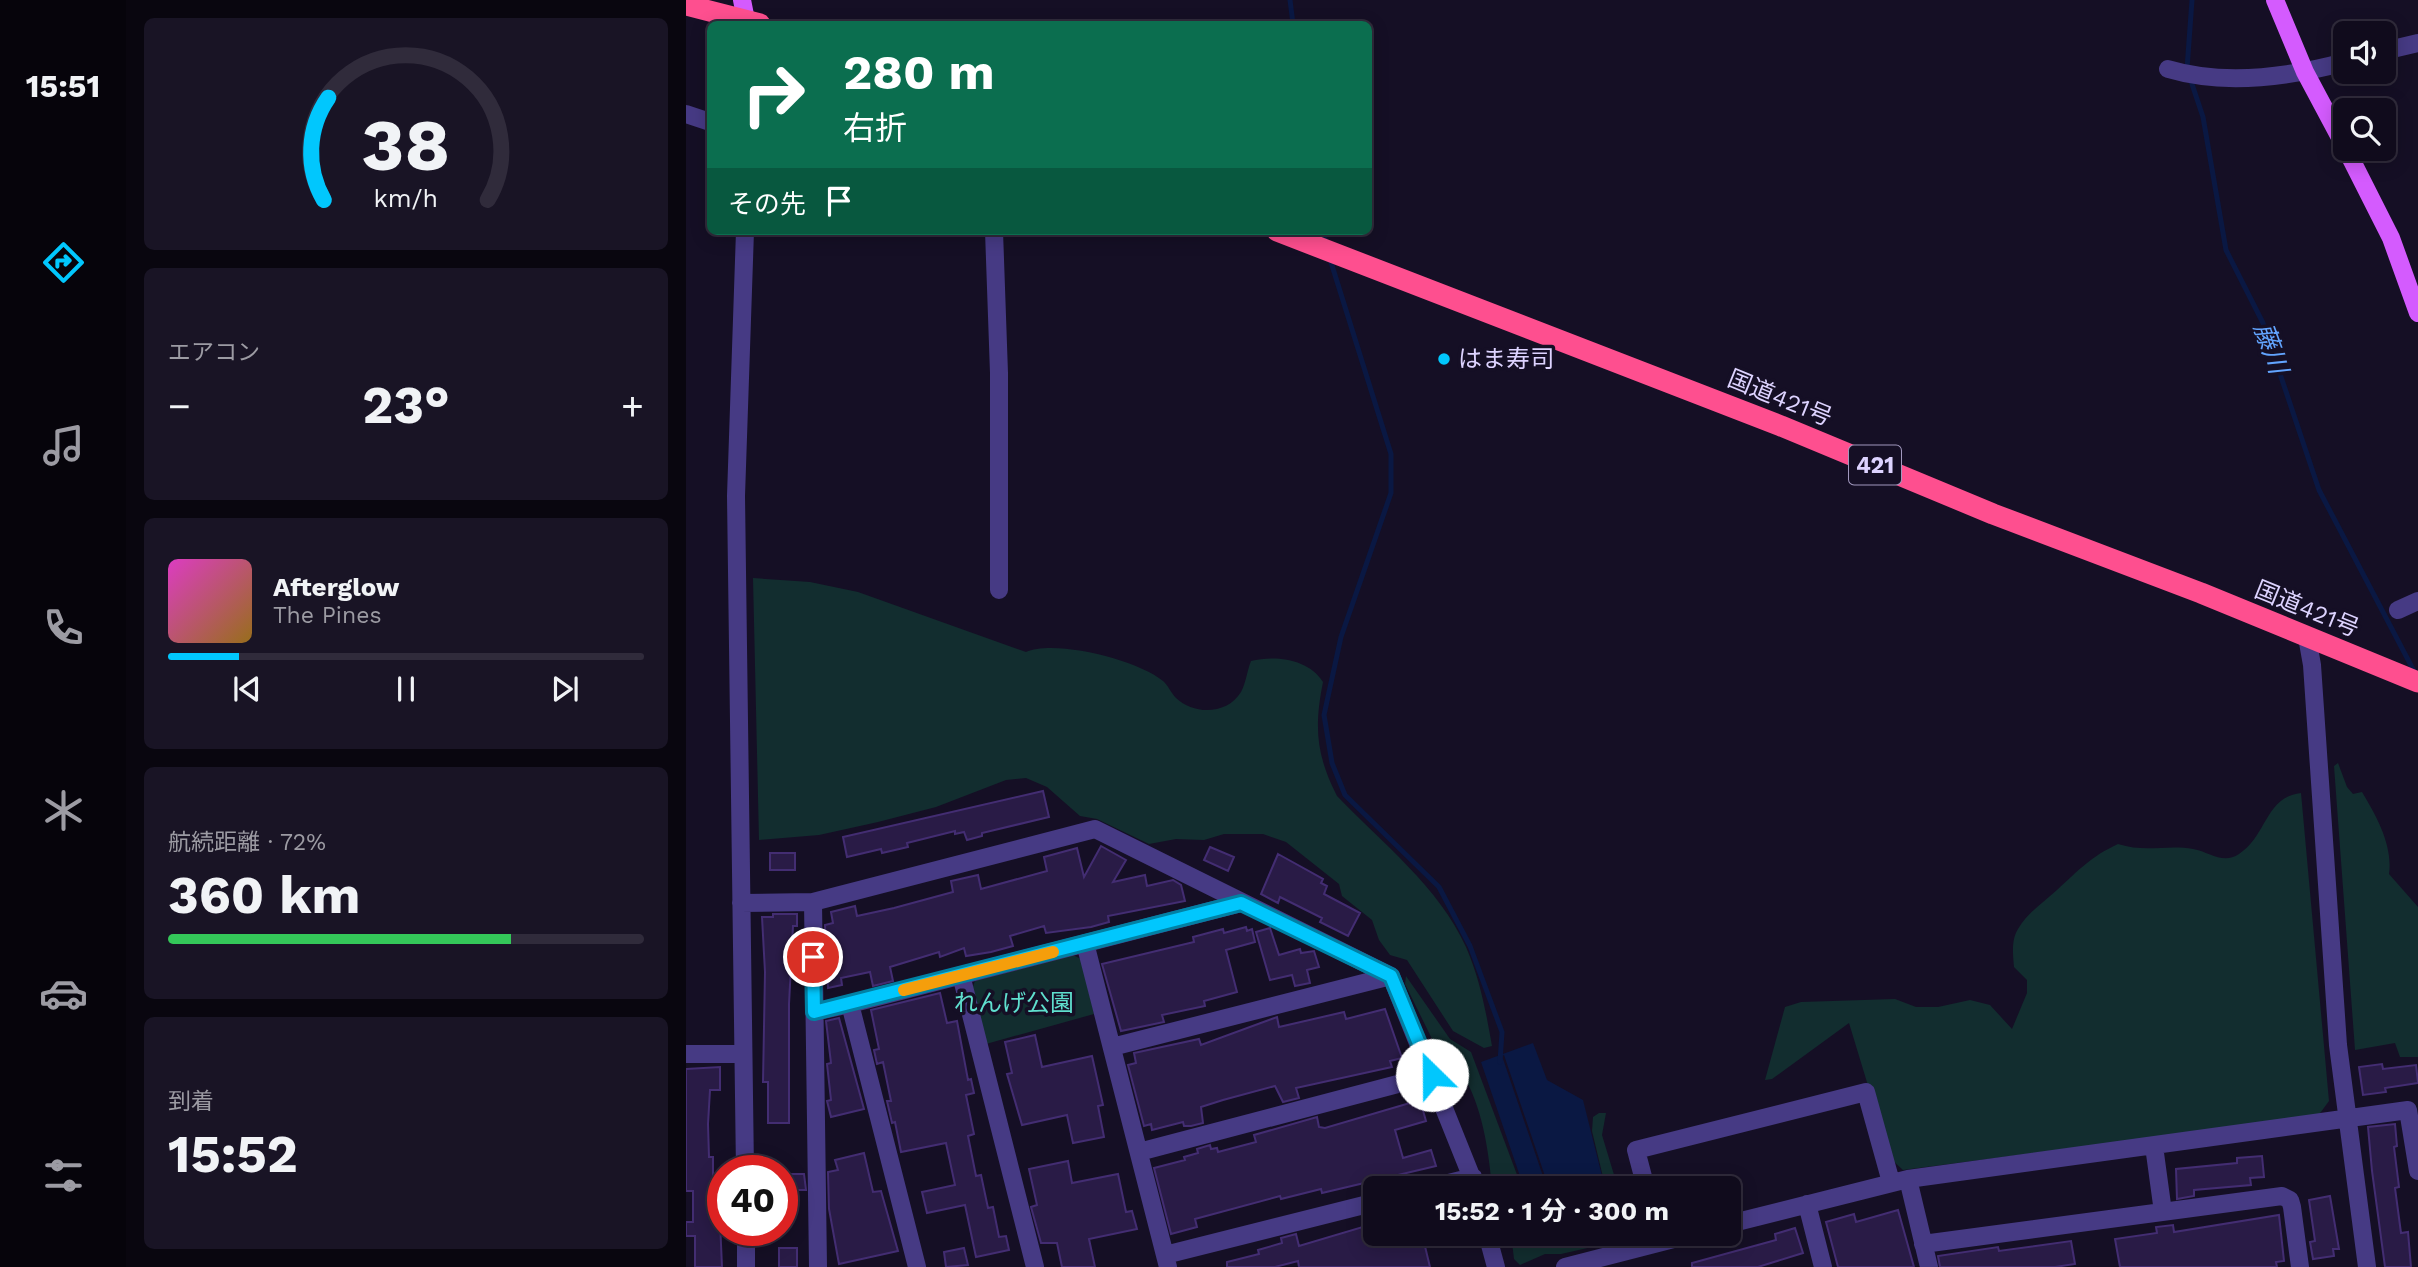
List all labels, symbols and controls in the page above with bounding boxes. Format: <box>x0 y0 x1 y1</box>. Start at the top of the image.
map controls <box>2333 21 2396 161</box>
button: sound <box>2333 21 2396 84</box>
text: 280 m <box>843 43 995 101</box>
icon: right <box>728 49 819 140</box>
text: 15:51 <box>26 67 100 105</box>
button: search <box>2333 98 2396 161</box>
text: 38 <box>362 102 450 188</box>
text: 右折 <box>843 109 907 147</box>
icon: arrive <box>820 182 858 220</box>
text: km/h <box>374 184 438 213</box>
text: その先 <box>728 189 806 219</box>
icon: directions <box>39 238 88 287</box>
water label: 藤川 <box>2248 318 2295 380</box>
text: エアコン <box>168 339 260 366</box>
place label: はま寿司 <box>1458 345 1554 373</box>
marker: はま寿司 <box>1436 351 1452 367</box>
street label: 国道421号 <box>1724 364 1836 432</box>
text: 23° <box>362 375 450 436</box>
text: − <box>168 384 191 428</box>
text: + <box>621 384 644 428</box>
icon: music <box>39 421 88 470</box>
road number: 421 <box>1849 446 1901 485</box>
text: Afterglow <box>273 572 399 602</box>
street label: 国道421号 <box>2251 575 2363 643</box>
text: The Pines <box>273 602 382 629</box>
icon: phone <box>39 603 88 652</box>
icon: previous <box>228 670 266 708</box>
icon: pause <box>387 670 425 708</box>
icon: next <box>546 670 584 708</box>
icon: climate <box>39 786 88 835</box>
text: 航続距離 · 72% <box>168 829 326 856</box>
text: 360 km <box>168 865 361 926</box>
pin <box>783 927 843 987</box>
icon: arrive <box>794 938 832 976</box>
icon: car <box>39 969 88 1018</box>
park label: れんげ公園 <box>954 989 1074 1017</box>
position arrow <box>1395 1038 1469 1112</box>
text: 到着 <box>168 1088 214 1115</box>
text: 15:52 <box>168 1124 298 1185</box>
icon: filters <box>39 1151 88 1200</box>
speed limit sign: 40 <box>707 1155 798 1246</box>
text: 15:52 · 1 分 · 300 m <box>1435 1196 1669 1226</box>

